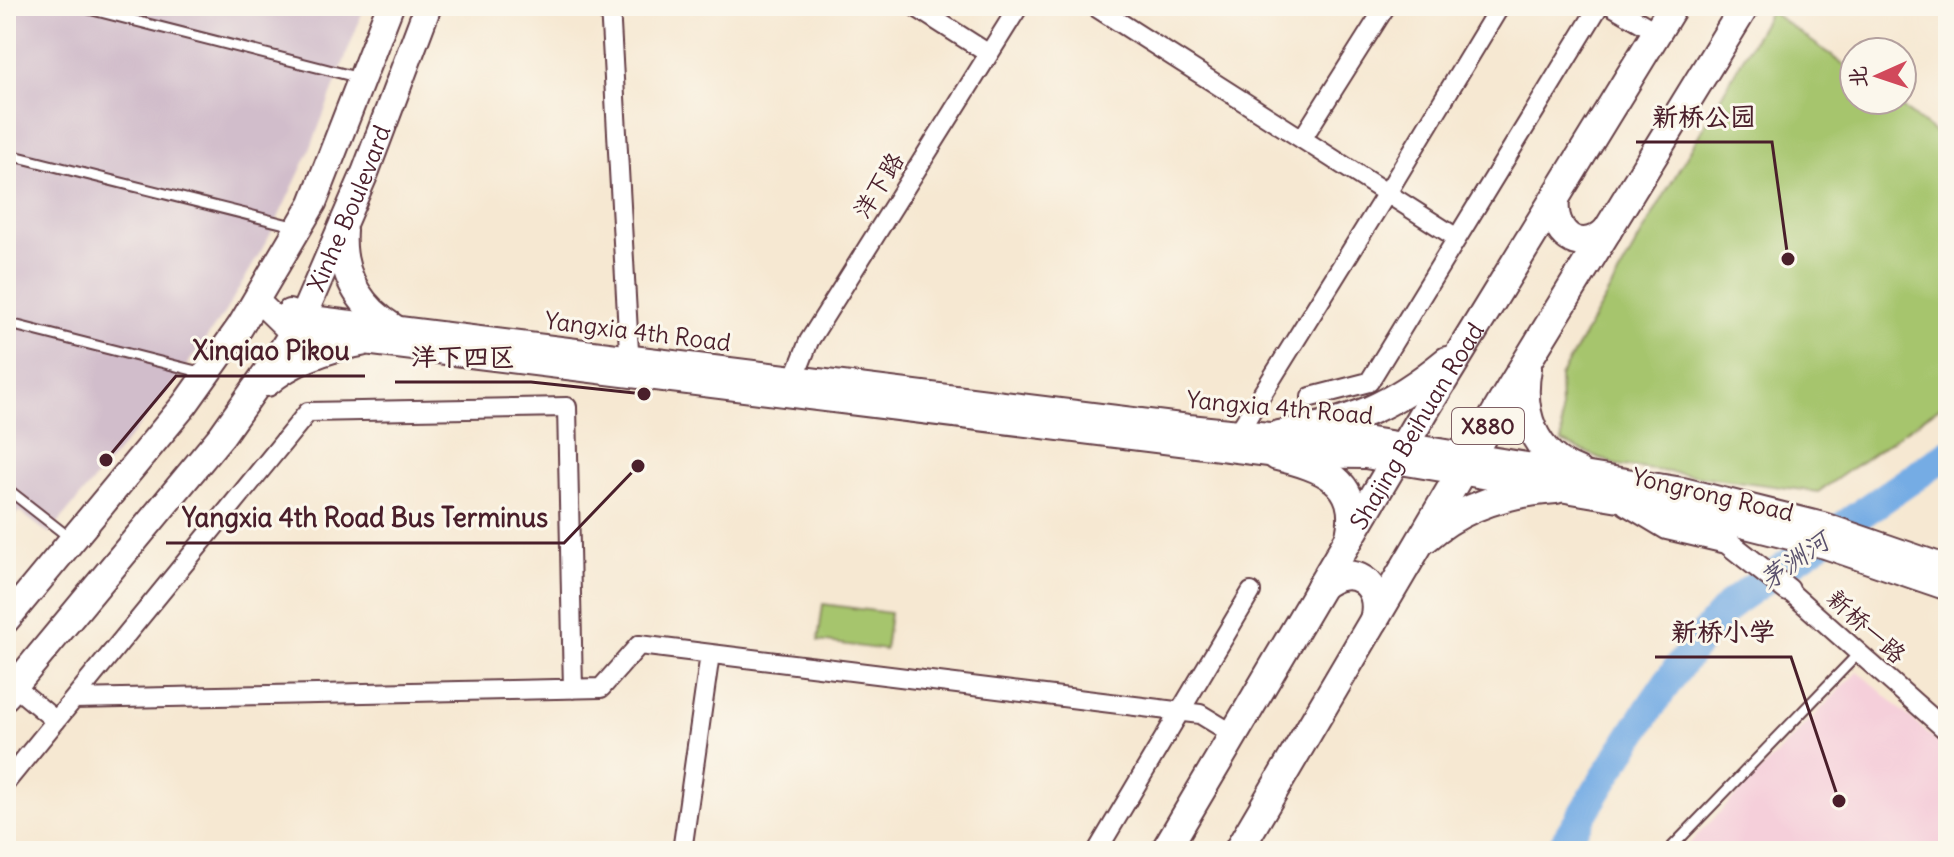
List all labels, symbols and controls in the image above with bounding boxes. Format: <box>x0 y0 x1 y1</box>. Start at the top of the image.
north arrow <box>1838 36 1918 116</box>
text: 北 <box>1843 65 1873 89</box>
callout: 新桥公园 <box>1636 92 1772 142</box>
text: 新桥公园 <box>1652 100 1756 133</box>
street label: Xinhe Boulevard <box>301 121 397 296</box>
street label: 洋下路 <box>846 147 910 223</box>
street label: Yangxia 4th Road <box>543 305 733 357</box>
street label: Shajing Beihuan Road <box>1343 317 1490 535</box>
callout: Xinqiao Pikou <box>176 326 365 376</box>
callout: 洋下四区 <box>395 332 531 382</box>
text: Xinqiao Pikou <box>192 334 350 367</box>
text: 洋下四区 <box>411 340 515 373</box>
street label: Yangxia 4th Road <box>1186 384 1374 430</box>
road number: X880 <box>1452 408 1524 444</box>
street label: Yongrong Road <box>1629 461 1797 527</box>
callout: Yangxia 4th Road Bus Terminus <box>166 493 564 543</box>
text: Yangxia 4th Road Bus Terminus <box>181 501 548 534</box>
water label: 茅洲河 <box>1753 522 1839 596</box>
street label: 新桥一路 <box>1821 583 1913 669</box>
callout: 新桥小学 <box>1655 607 1791 657</box>
text: 新桥小学 <box>1671 615 1775 648</box>

